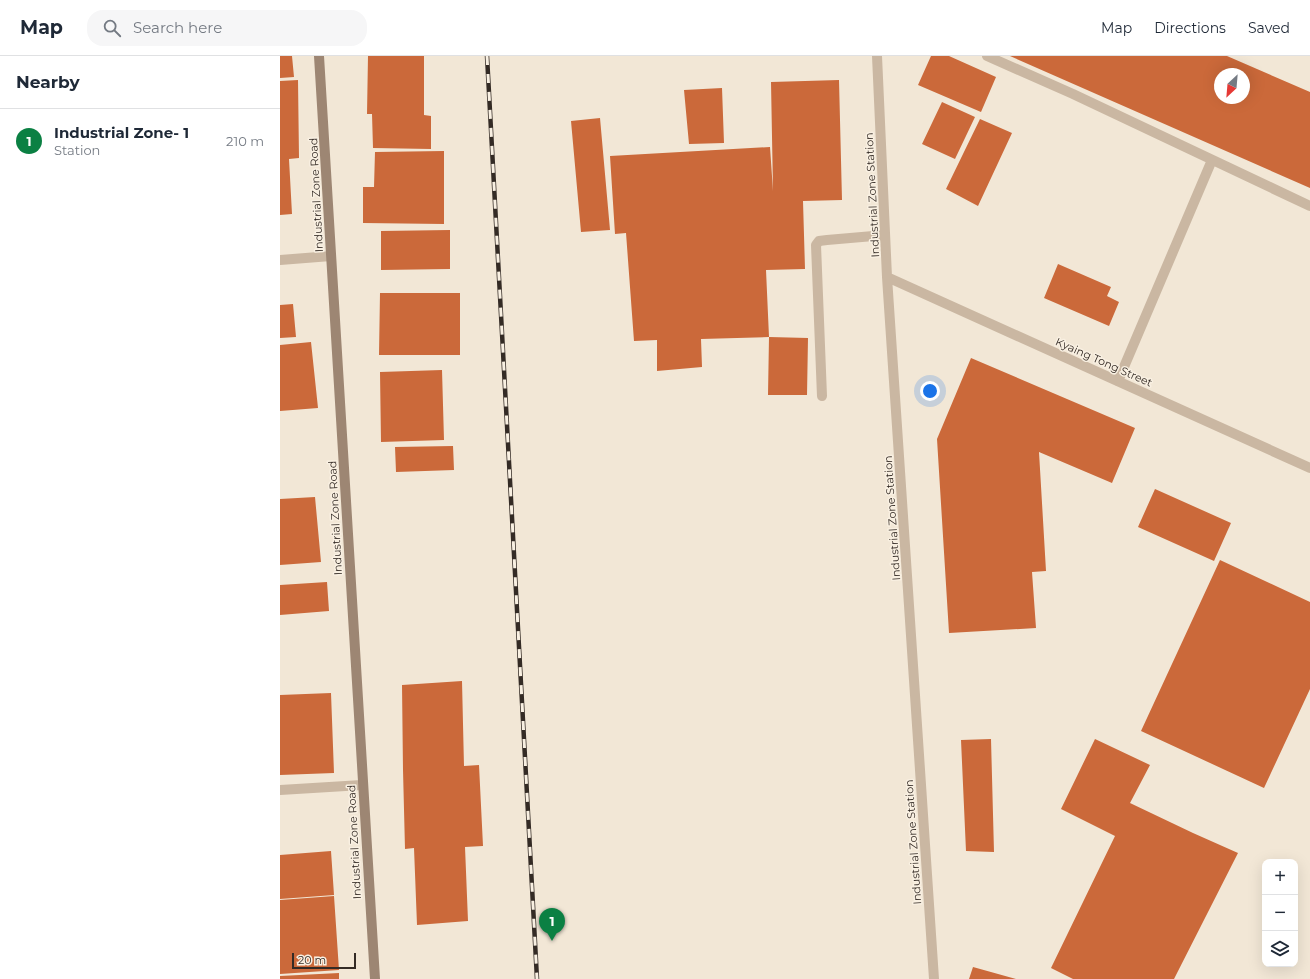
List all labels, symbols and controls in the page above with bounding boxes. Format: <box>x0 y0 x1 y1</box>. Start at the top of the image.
search box <box>87 10 367 46</box>
text: Map <box>20 16 63 39</box>
icon: search <box>101 17 123 39</box>
text: Search here <box>133 18 222 37</box>
text: Map <box>1101 19 1132 37</box>
text: Directions <box>1154 19 1226 37</box>
text: Saved <box>1248 19 1290 37</box>
north arrow <box>1214 68 1250 104</box>
text: Nearby <box>16 72 80 92</box>
text: Industrial Zone- 1 <box>54 123 189 142</box>
street label: Industrial Zone Station <box>862 132 882 258</box>
text: 1 <box>26 133 32 149</box>
text: 210 m <box>226 133 264 149</box>
street label: Industrial Zone Road <box>306 137 326 253</box>
text: Station <box>54 142 100 158</box>
street label: Kyaing Tong Street <box>1053 334 1155 390</box>
your location <box>920 381 940 401</box>
street label: Industrial Zone Station <box>881 455 903 581</box>
street label: Industrial Zone Road <box>325 460 345 576</box>
street label: Industrial Zone Station <box>902 779 924 905</box>
street label: Industrial Zone Road <box>344 784 364 900</box>
map controls <box>1262 859 1298 967</box>
button: + <box>1262 859 1298 895</box>
button: − <box>1262 895 1298 931</box>
pin: 1 <box>539 908 565 941</box>
button: layers <box>1262 931 1298 967</box>
scale bar <box>292 951 356 970</box>
text: 20 m <box>298 953 326 967</box>

